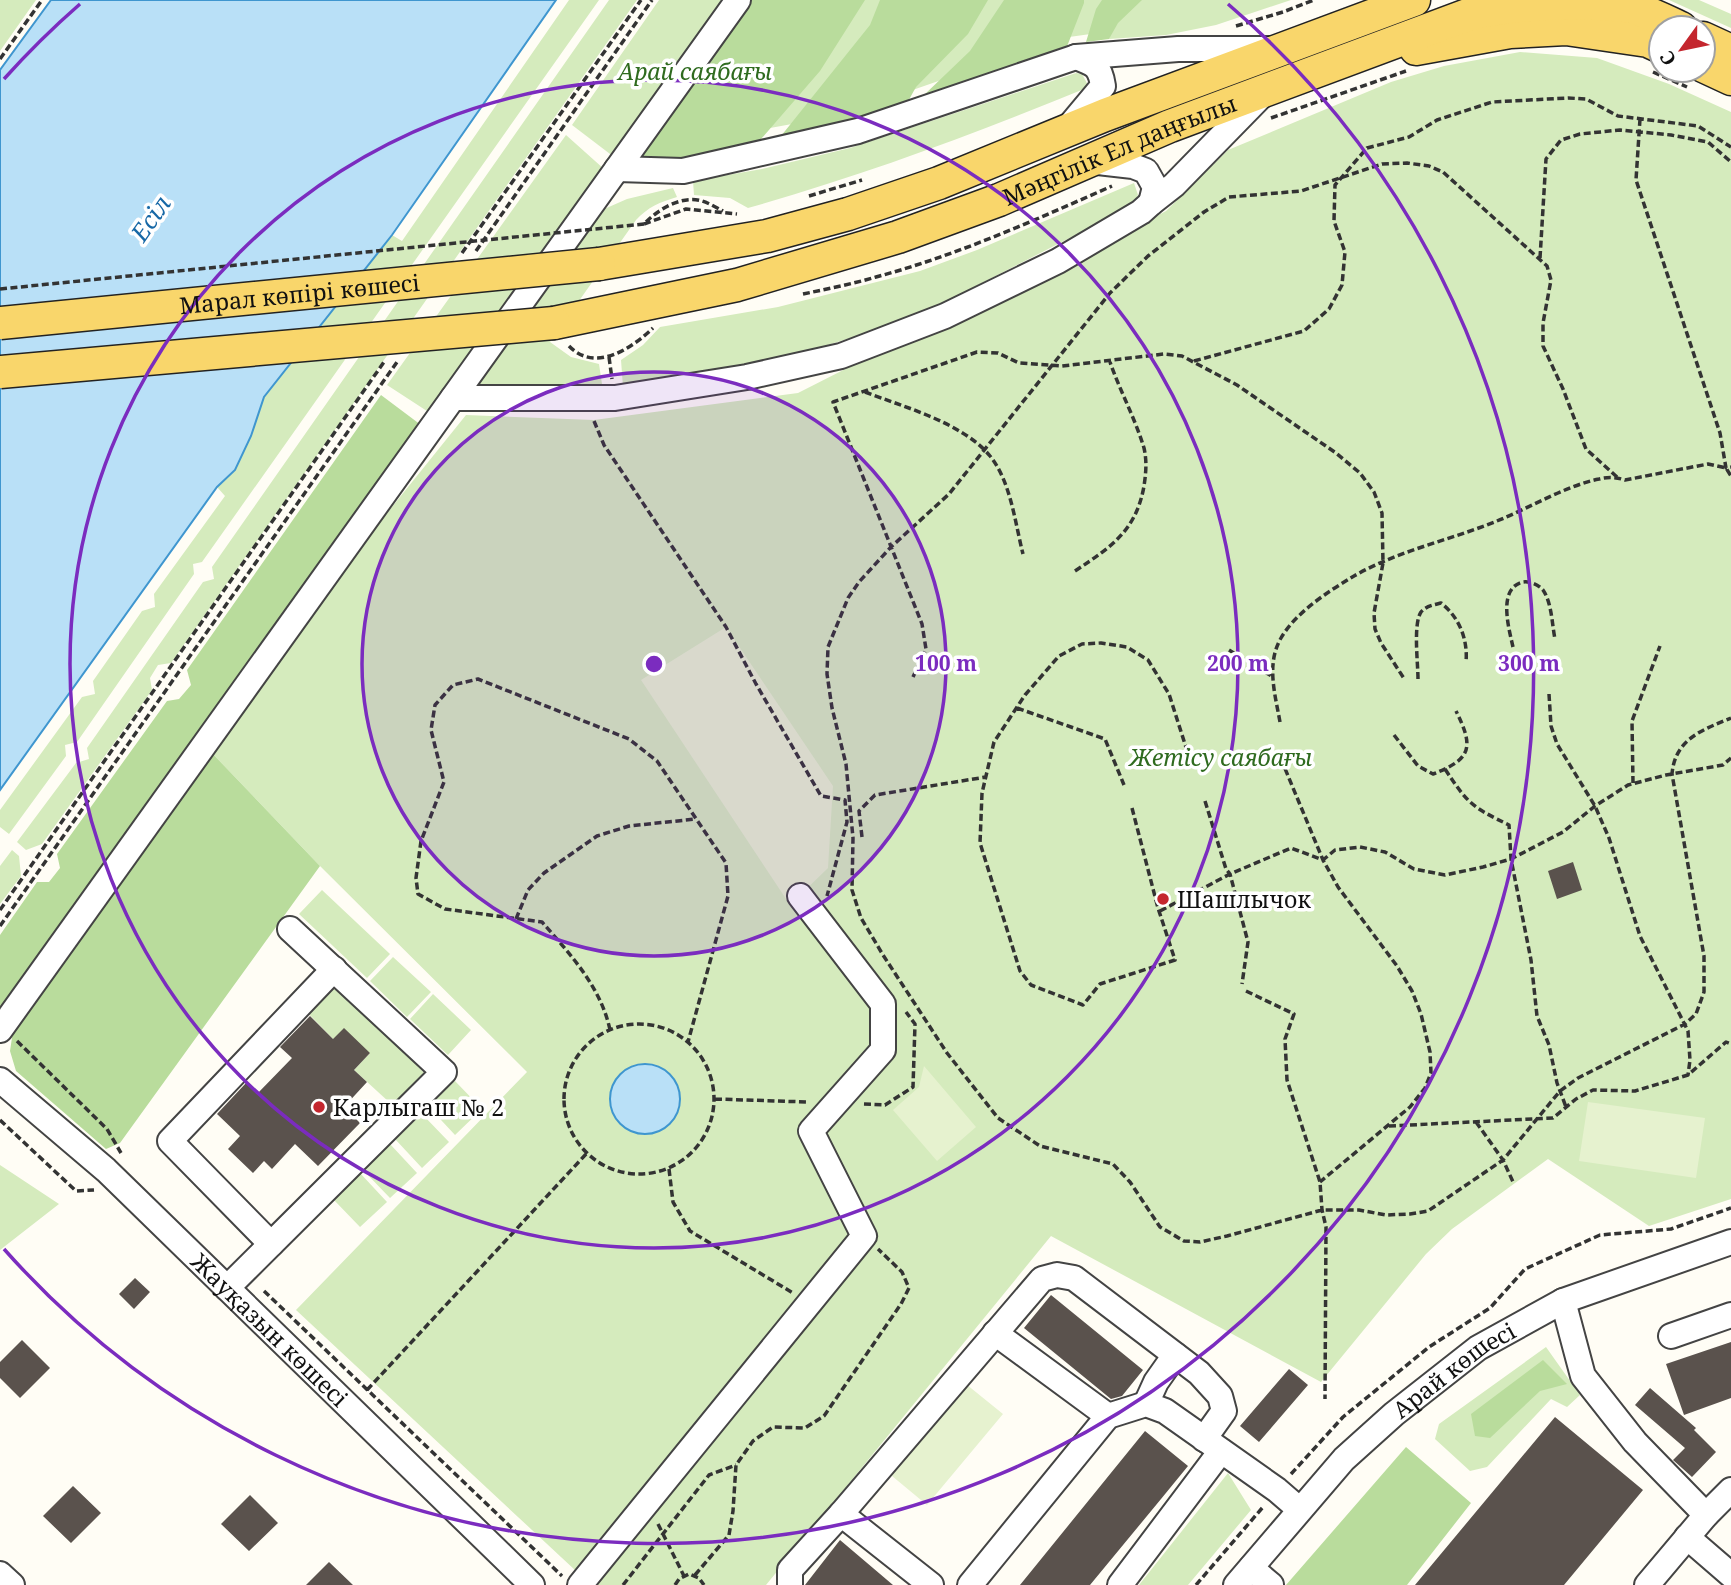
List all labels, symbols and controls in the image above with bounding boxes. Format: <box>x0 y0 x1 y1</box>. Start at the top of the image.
north arrow <box>1647 14 1717 84</box>
text: С <box>1653 46 1682 71</box>
park label: Арай саябағы <box>616 55 772 87</box>
street label: Мәңгілік Ел даңғылы <box>997 87 1241 213</box>
water label: Есіл <box>122 189 177 248</box>
street label: Марал көпірі көшесі <box>178 266 421 321</box>
text: 100 m <box>915 649 977 677</box>
text: 200 m <box>1207 649 1269 677</box>
text: 300 m <box>1498 649 1560 677</box>
centre of rings <box>642 652 666 676</box>
park label: Жетісу саябағы <box>1128 741 1313 773</box>
place label: Шашлычок <box>1177 883 1311 915</box>
marker: Шашлычок <box>1155 891 1171 907</box>
place label: Карлыгаш № 2 <box>333 1091 504 1123</box>
marker: Карлыгаш № 2 <box>311 1099 327 1115</box>
street label: Жауқазын көшесі <box>184 1245 356 1414</box>
street label: Арай көшесі <box>1386 1314 1521 1425</box>

